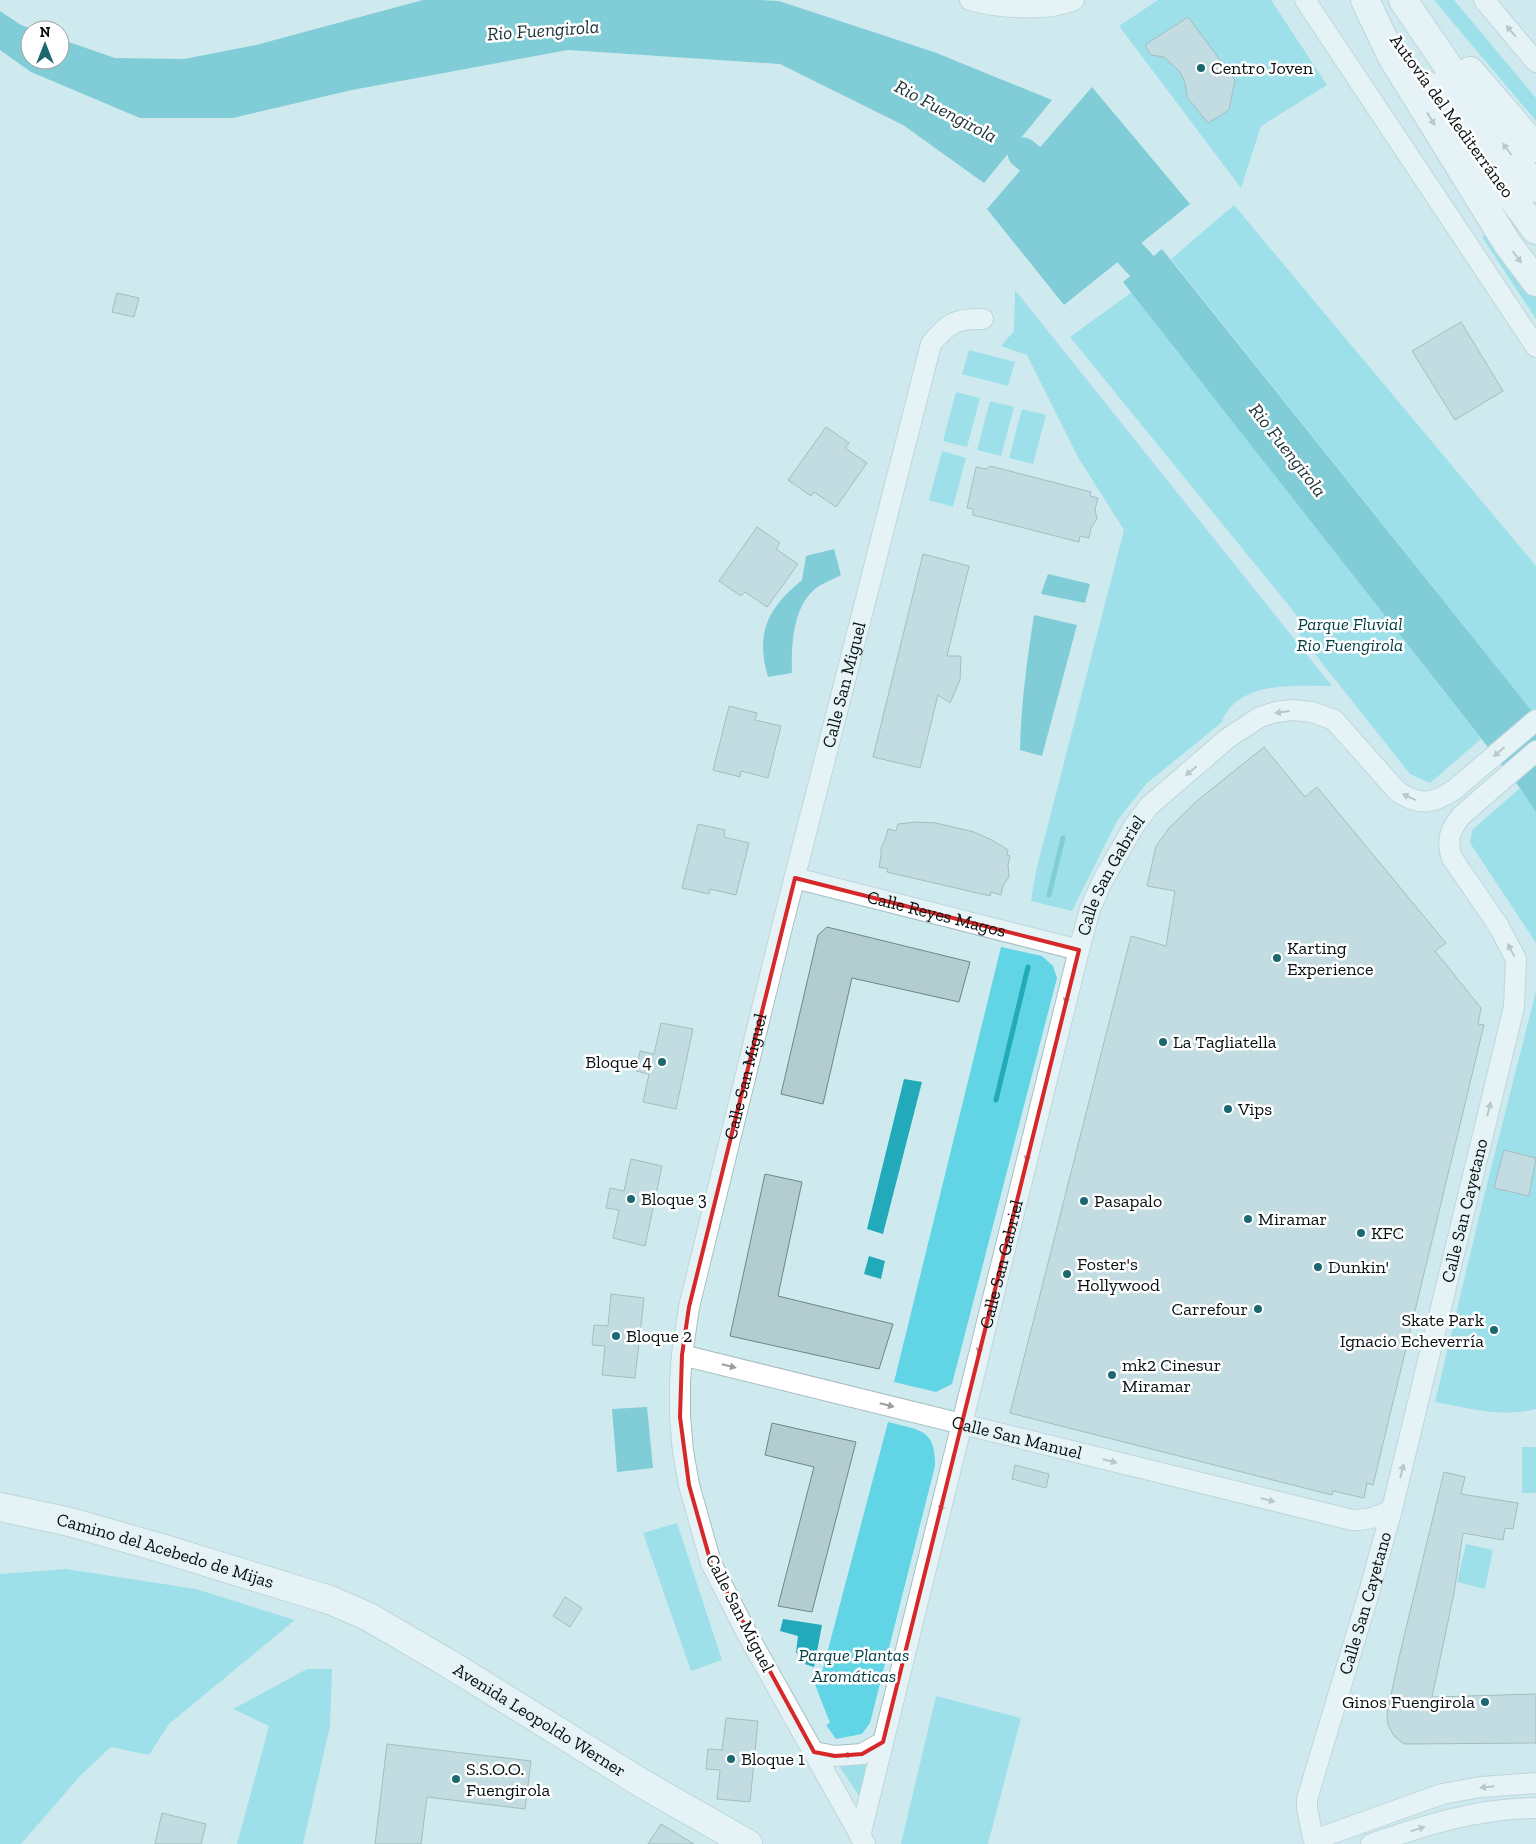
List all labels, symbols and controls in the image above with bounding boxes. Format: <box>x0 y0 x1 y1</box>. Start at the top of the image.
water label: Rio Fuengirola <box>486 15 600 45</box>
north arrow <box>20 20 70 70</box>
text: N <box>40 24 51 41</box>
one-way arrow <box>1505 24 1516 37</box>
street label: Autovía del Mediterráneo <box>1385 30 1519 202</box>
place label: Centro Joven <box>1211 57 1314 79</box>
marker: Centro Joven <box>1195 62 1207 74</box>
water label: Rio Fuengirola <box>891 74 1001 148</box>
one-way arrow <box>1426 113 1435 126</box>
one-way arrow <box>1502 142 1512 156</box>
one-way arrow <box>1512 250 1522 264</box>
water label: Rio Fuengirola <box>1244 399 1332 501</box>
park label: Parque Fluvial Rio Fuengirola <box>1297 613 1403 656</box>
street label: Calle San Miguel <box>817 619 871 750</box>
one-way arrow <box>1274 708 1290 716</box>
one-way arrow <box>1493 746 1506 757</box>
one-way arrow <box>1185 765 1198 776</box>
one-way arrow <box>1402 793 1416 801</box>
street label: Calle San Gabriel <box>1072 811 1149 938</box>
street label: Calle Reyes Magos <box>865 886 1008 942</box>
place label: Karting Experience <box>1287 937 1373 980</box>
one-way arrow <box>1507 943 1515 957</box>
marker: Karting Experience <box>1271 952 1283 964</box>
one-way arrow <box>1063 990 1071 1005</box>
street label: Calle San Miguel <box>719 1011 772 1142</box>
place label: La Tagliatella <box>1173 1031 1277 1053</box>
marker: La Tagliatella <box>1157 1036 1169 1048</box>
place label: Bloque 4 <box>585 1051 652 1073</box>
marker: Bloque 4 <box>656 1056 668 1068</box>
place label: Vips <box>1237 1098 1272 1120</box>
one-way arrow <box>1486 1101 1494 1116</box>
marker: Vips <box>1222 1103 1234 1115</box>
street label: Calle San Cayetano <box>1436 1136 1493 1285</box>
one-way arrow <box>1024 1148 1032 1163</box>
place label: Bloque 3 <box>641 1188 707 1210</box>
place label: Pasapalo <box>1094 1190 1162 1212</box>
marker: Bloque 3 <box>625 1193 637 1205</box>
marker: Pasapalo <box>1078 1195 1090 1207</box>
street label: Calle San Gabriel <box>975 1197 1028 1331</box>
place label: Miramar <box>1258 1208 1327 1230</box>
marker: Miramar <box>1242 1213 1254 1225</box>
place label: KFC <box>1371 1222 1404 1244</box>
marker: KFC <box>1355 1227 1367 1239</box>
place label: Foster's Hollywood <box>1077 1253 1160 1296</box>
place label: Dunkin' <box>1328 1256 1389 1278</box>
marker: Dunkin' <box>1312 1261 1324 1273</box>
marker: Foster's Hollywood <box>1061 1268 1073 1280</box>
place label: Carrefour <box>1172 1298 1248 1320</box>
marker: Carrefour <box>1252 1303 1264 1315</box>
place label: Skate Park Ignacio Echeverría <box>1340 1309 1485 1352</box>
marker: Skate Park Ignacio Echeverría <box>1488 1324 1500 1336</box>
place label: Bloque 2 <box>626 1325 692 1347</box>
marker: Bloque 2 <box>610 1330 622 1342</box>
one-way arrow <box>976 1339 984 1354</box>
place label: mk2 Cinesur Miramar <box>1122 1354 1221 1397</box>
one-way arrow <box>722 1362 737 1370</box>
marker: mk2 Cinesur Miramar <box>1106 1369 1118 1381</box>
one-way arrow <box>880 1401 895 1409</box>
street label: Calle San Manuel <box>950 1411 1085 1464</box>
one-way arrow <box>1103 1457 1118 1465</box>
one-way arrow <box>1398 1463 1406 1478</box>
one-way arrow <box>937 1497 945 1512</box>
one-way arrow <box>1260 1497 1275 1505</box>
street label: Camino del Acebedo de Mijas <box>55 1508 277 1593</box>
street label: Calle San Cayetano <box>1334 1529 1396 1677</box>
street label: Calle San Miguel <box>701 1550 779 1676</box>
park label: Parque Plantas Aromáticas <box>799 1644 909 1687</box>
street label: Avenida Leopoldo Werner <box>449 1658 630 1782</box>
place label: Ginos Fuengirola <box>1342 1691 1475 1713</box>
marker: Ginos Fuengirola <box>1479 1696 1491 1708</box>
place label: Bloque 1 <box>741 1748 805 1770</box>
one-way arrow <box>841 1751 857 1759</box>
marker: Bloque 1 <box>725 1753 737 1765</box>
place label: S.S.O.O. Fuengirola <box>466 1758 550 1801</box>
marker: S.S.O.O. Fuengirola <box>450 1773 462 1785</box>
one-way arrow <box>1479 1783 1495 1791</box>
one-way arrow <box>1410 1825 1425 1832</box>

